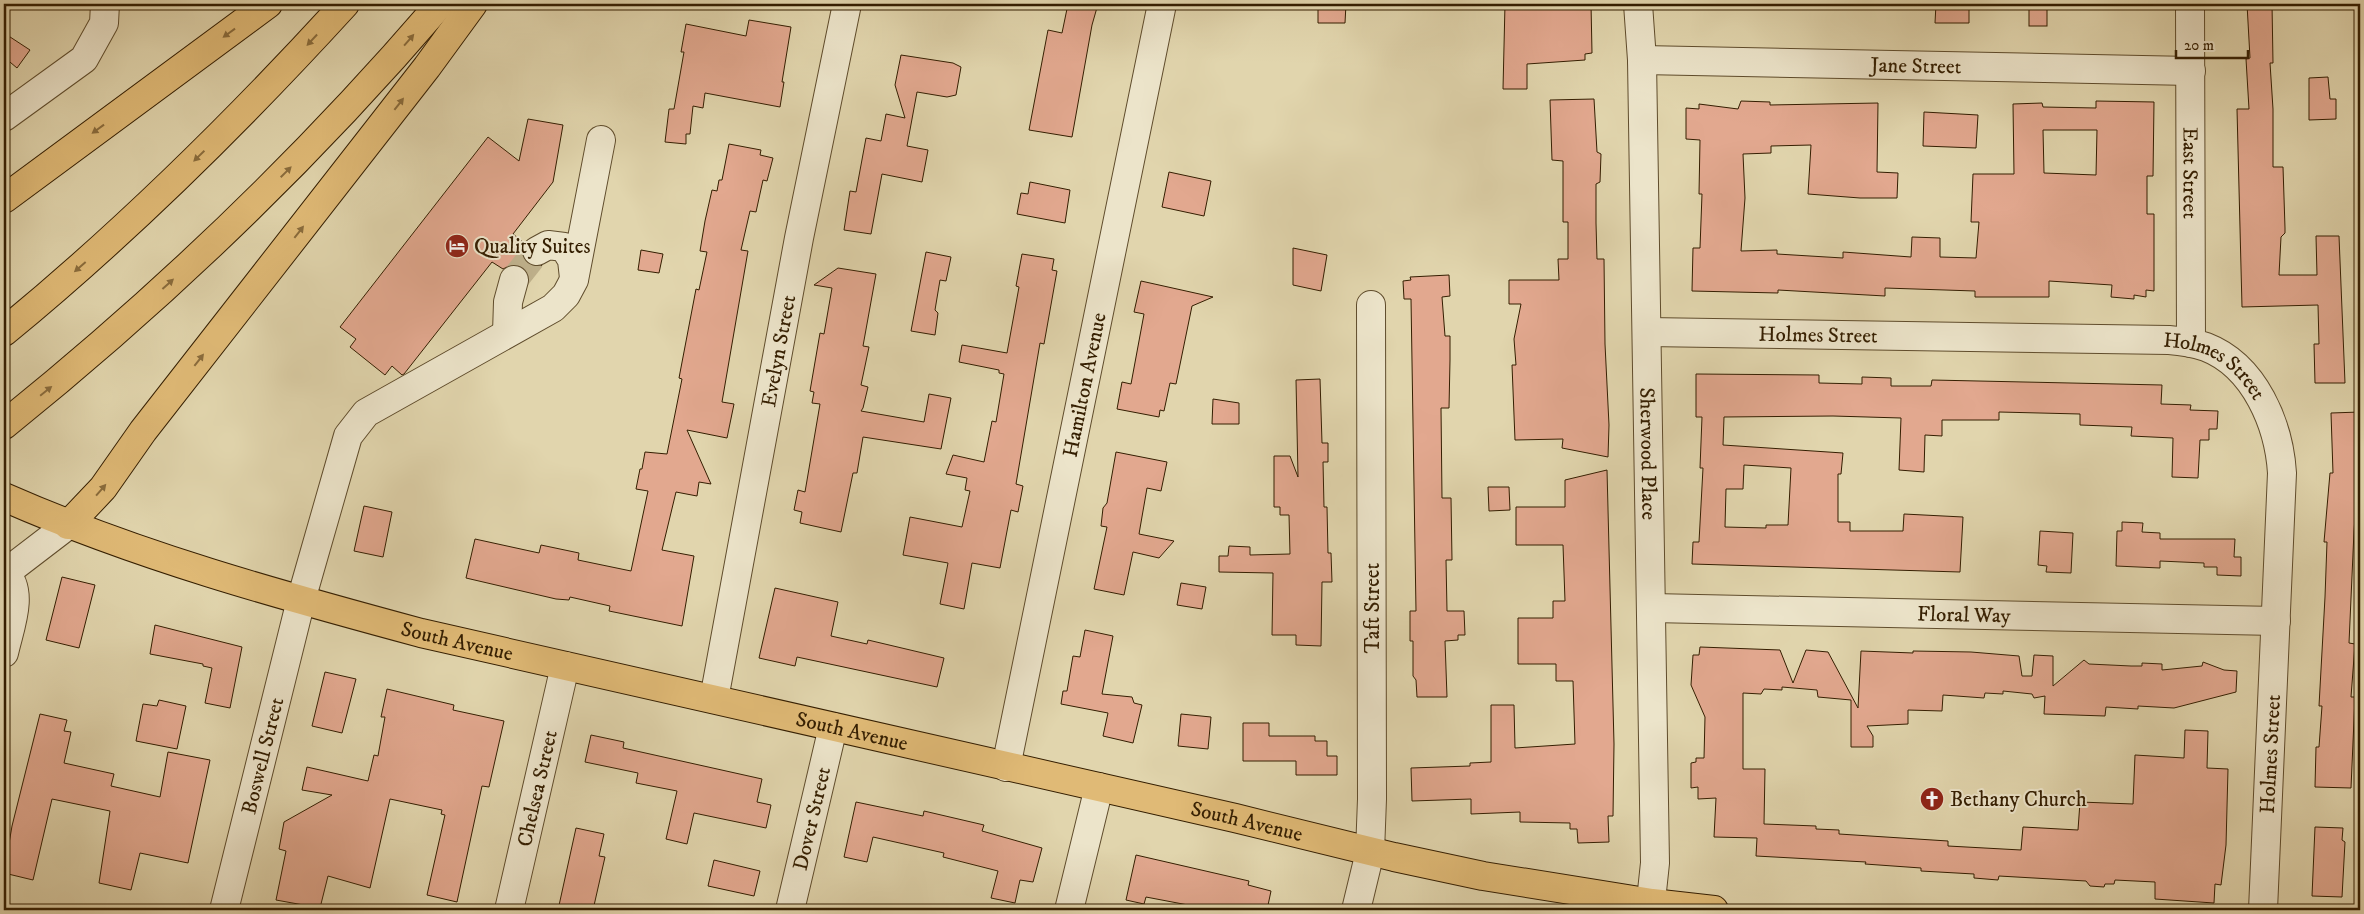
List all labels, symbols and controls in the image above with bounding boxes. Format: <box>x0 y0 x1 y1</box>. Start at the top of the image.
one-way arrow <box>222 28 236 38</box>
scale bar <box>2176 28 2249 60</box>
one-way arrow <box>306 33 318 45</box>
one-way arrow <box>403 34 414 47</box>
text: 20 m <box>2184 36 2214 55</box>
street label: Jane Street <box>1868 53 1962 80</box>
one-way arrow <box>393 98 404 111</box>
one-way arrow <box>92 124 105 135</box>
street label: East Street <box>2176 127 2203 219</box>
one-way arrow <box>193 150 205 162</box>
one-way arrow <box>280 166 292 178</box>
one-way arrow <box>294 225 304 239</box>
hotel icon: Quality Suites <box>444 233 470 259</box>
place label: Quality Suites <box>474 234 590 260</box>
one-way arrow <box>74 261 87 272</box>
one-way arrow <box>162 278 174 290</box>
street label: Evelyn Street <box>756 293 802 409</box>
street label: Hamilton Avenue <box>1058 310 1113 460</box>
street label: Holmes Street <box>1758 322 1878 350</box>
street label: Holmes Street <box>2162 328 2271 405</box>
one-way arrow <box>194 353 204 367</box>
one-way arrow <box>39 385 52 396</box>
street label: Sherwood Place <box>1633 387 1661 521</box>
one-way arrow <box>95 484 107 496</box>
street label: Taft Street <box>1360 562 1386 653</box>
street label: Floral Way <box>1917 602 2012 629</box>
street label: South Avenue <box>398 616 516 668</box>
street label: Holmes Street <box>2255 694 2287 814</box>
street label: Boswell Street <box>236 695 290 817</box>
street label: South Avenue <box>793 707 911 757</box>
street label: Chelsea Street <box>512 727 564 849</box>
street label: Dover Street <box>788 764 837 873</box>
church icon: Bethany Church <box>1919 786 1945 812</box>
place label: Bethany Church <box>1950 787 2087 813</box>
street label: South Avenue <box>1188 796 1305 848</box>

